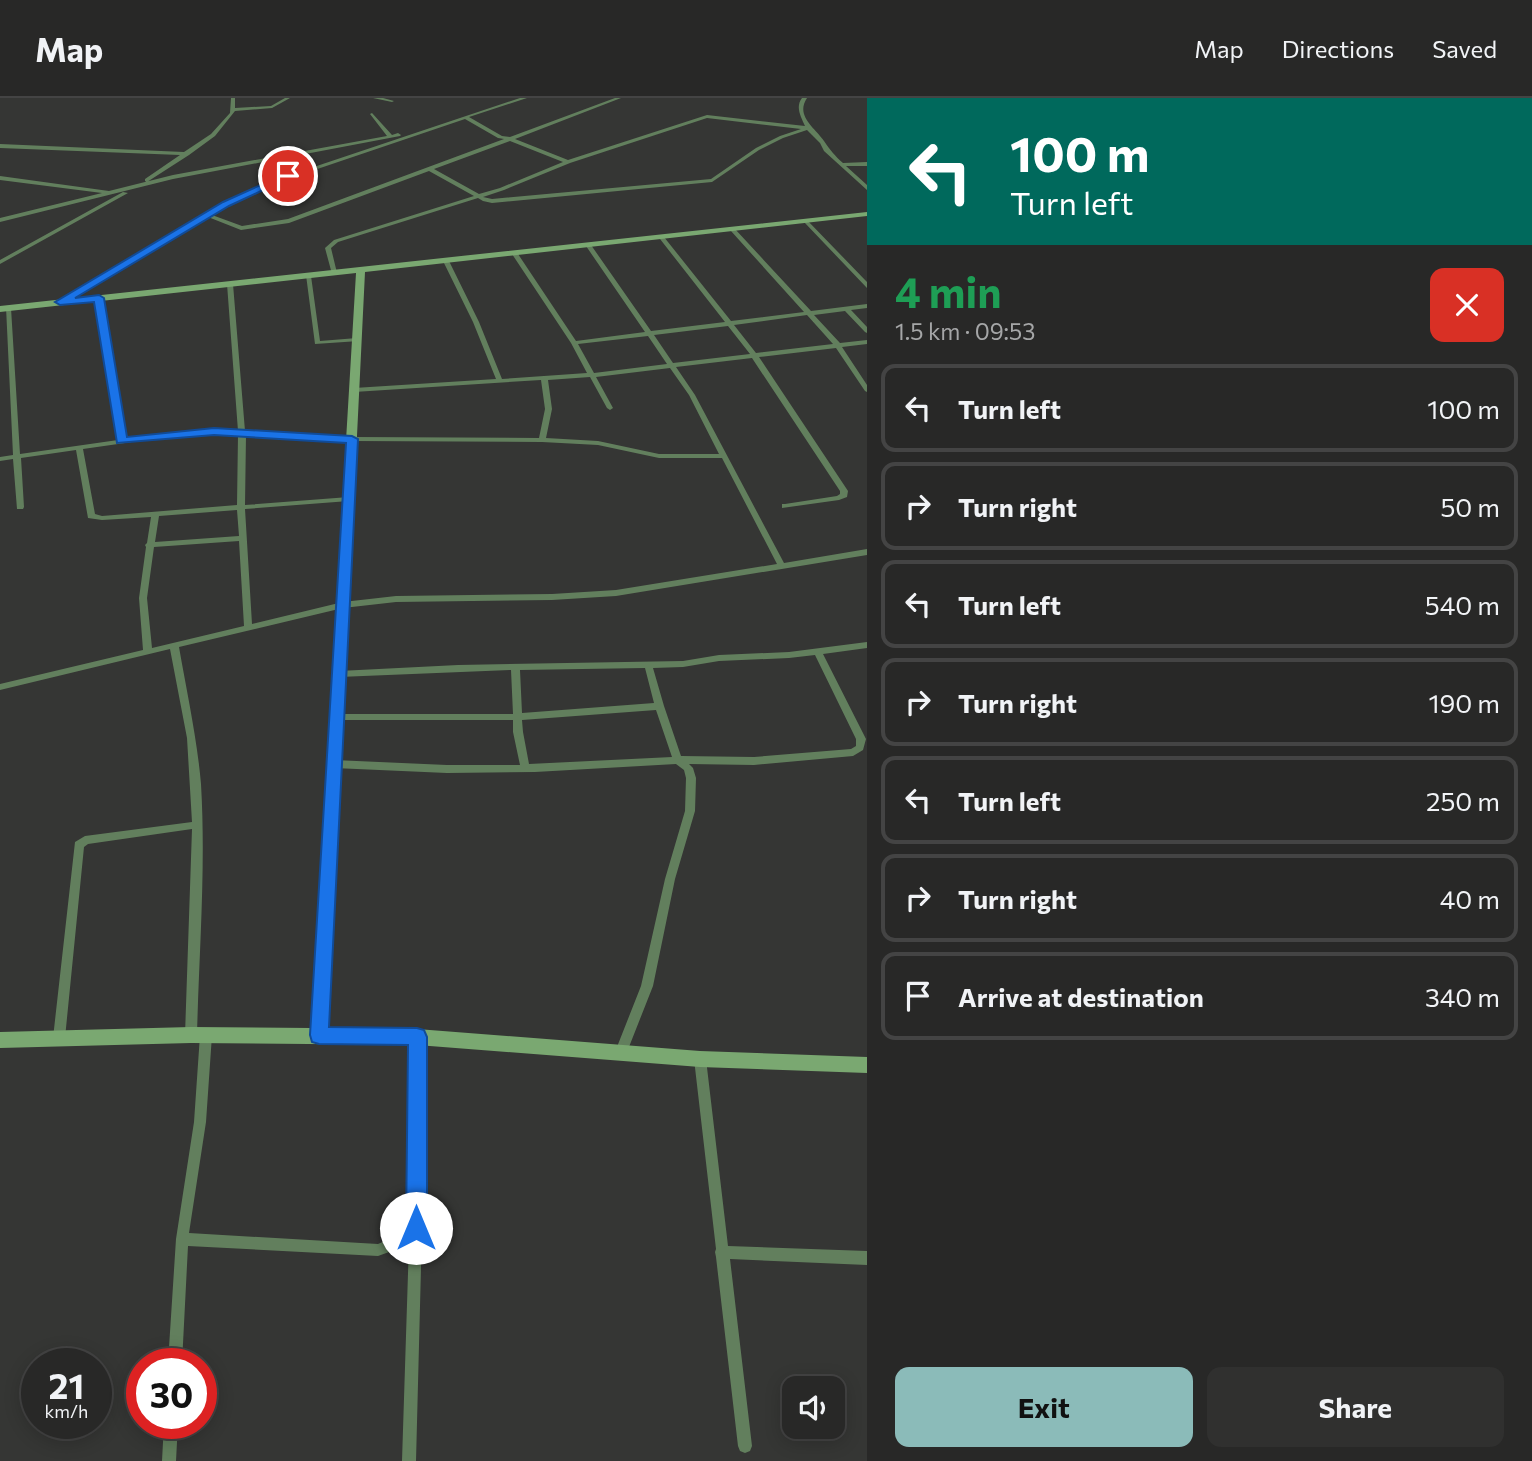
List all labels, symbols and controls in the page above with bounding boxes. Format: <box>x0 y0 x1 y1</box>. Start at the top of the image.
text: Map <box>35 28 103 69</box>
text: Map <box>1194 34 1244 63</box>
text: Directions <box>1282 34 1394 63</box>
text: Saved <box>1432 34 1497 63</box>
text: 100 m <box>1010 122 1149 182</box>
icon: left <box>895 126 986 217</box>
pin <box>258 146 318 206</box>
icon: arrive <box>269 157 307 195</box>
text: Turn left <box>1010 182 1134 222</box>
text: 4 min <box>895 265 1001 317</box>
button: close <box>1430 268 1504 342</box>
text: 1.5 km · 09:53 <box>895 317 1035 345</box>
icon: left <box>899 389 937 427</box>
text: Turn left <box>958 393 1061 424</box>
text: 100 m <box>1427 393 1500 424</box>
icon: right <box>899 487 937 525</box>
text: Turn right <box>958 491 1077 522</box>
text: 50 m <box>1440 491 1500 522</box>
icon: left <box>899 585 937 623</box>
text: Turn left <box>958 589 1061 620</box>
text: 540 m <box>1425 589 1500 620</box>
icon: right <box>899 683 937 721</box>
text: Turn right <box>958 687 1077 718</box>
text: 190 m <box>1428 687 1500 718</box>
icon: left <box>899 781 937 819</box>
text: Turn left <box>958 785 1061 816</box>
text: 250 m <box>1426 785 1500 816</box>
icon: right <box>899 879 937 917</box>
text: Turn right <box>958 883 1077 914</box>
text: 40 m <box>1440 883 1500 914</box>
icon: arrive <box>899 977 937 1015</box>
text: Arrive at destination <box>958 981 1204 1012</box>
text: 340 m <box>1425 981 1500 1012</box>
position arrow <box>379 1191 453 1265</box>
speed limit sign: 30 <box>126 1348 217 1439</box>
text: 21 <box>49 1363 84 1406</box>
button: Exit <box>895 1367 1193 1447</box>
button: Share <box>1207 1367 1504 1447</box>
map controls <box>782 1376 845 1439</box>
button: sound <box>782 1376 845 1439</box>
text: km/h <box>45 1400 88 1422</box>

